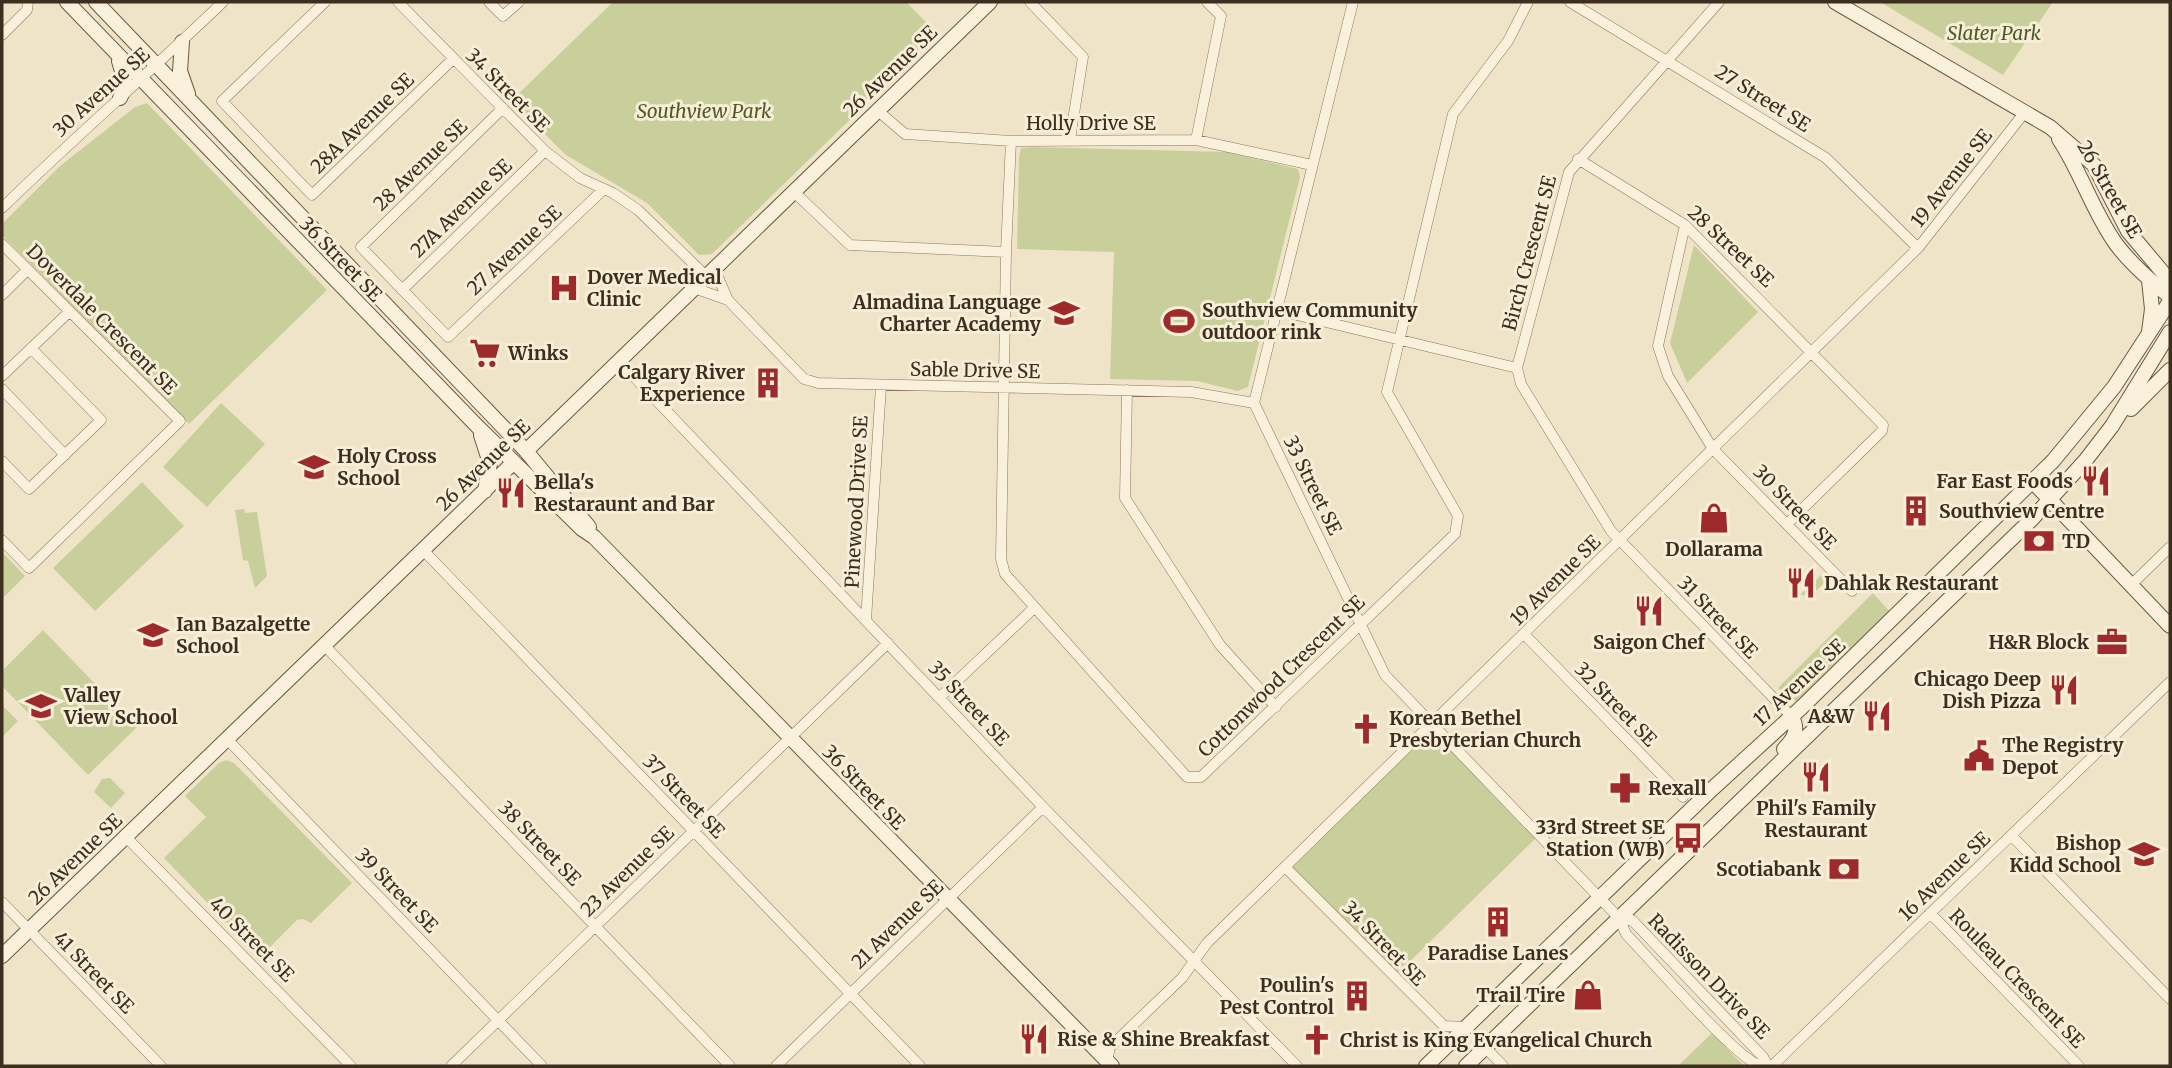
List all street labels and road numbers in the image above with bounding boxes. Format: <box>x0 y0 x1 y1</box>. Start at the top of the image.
street label: 26 Avenue SE <box>838 20 942 122</box>
street label: 30 Avenue SE <box>48 42 154 142</box>
street label: 34 Street SE <box>461 43 555 137</box>
street label: 27 Street SE <box>1711 59 1815 137</box>
street label: 28A Avenue SE <box>305 68 419 178</box>
street label: Holly Drive SE <box>1026 111 1156 135</box>
street label: 28 Avenue SE <box>368 114 472 216</box>
street label: 19 Avenue SE <box>1905 124 1997 232</box>
street label: 26 Street SE <box>2072 136 2148 242</box>
street label: 27A Avenue SE <box>405 154 517 262</box>
street label: Birch Crescent SE <box>1497 173 1561 333</box>
street label: 27 Avenue SE <box>462 200 566 300</box>
street label: 28 Street SE <box>1683 200 1779 292</box>
street label: 36 Street SE <box>295 212 387 306</box>
street label: Doverdale Crescent SE <box>22 239 182 399</box>
street label: Sable Drive SE <box>910 357 1040 383</box>
street label: 26 Avenue SE <box>431 414 535 516</box>
street label: Pinewood Drive SE <box>839 415 873 589</box>
street label: 33 Street SE <box>1279 431 1347 539</box>
street label: 30 Street SE <box>1748 459 1842 555</box>
street label: 19 Avenue SE <box>1505 530 1605 630</box>
street label: 31 Street SE <box>1673 571 1763 663</box>
street label: Cottonwood Crescent SE <box>1193 590 1369 762</box>
street label: 17 Avenue SE <box>1748 633 1850 731</box>
street label: 35 Street SE <box>924 656 1014 750</box>
street label: 32 Street SE <box>1570 657 1662 751</box>
street label: 36 Street SE <box>818 740 910 834</box>
street label: 37 Street SE <box>638 749 730 843</box>
street label: 38 Street SE <box>494 796 586 890</box>
street label: 26 Avenue SE <box>23 808 127 910</box>
street label: 23 Avenue SE <box>575 821 679 921</box>
street label: 16 Avenue SE <box>1893 826 1995 926</box>
street label: 39 Street SE <box>351 843 443 937</box>
street label: 21 Avenue SE <box>846 874 948 974</box>
street label: 40 Street SE <box>205 892 299 986</box>
street label: 34 Street SE <box>1338 896 1430 990</box>
street label: Rouleau Crescent SE <box>1944 903 2090 1053</box>
street label: Radisson Drive SE <box>1643 908 1775 1044</box>
street label: 41 Street SE <box>49 926 139 1018</box>

